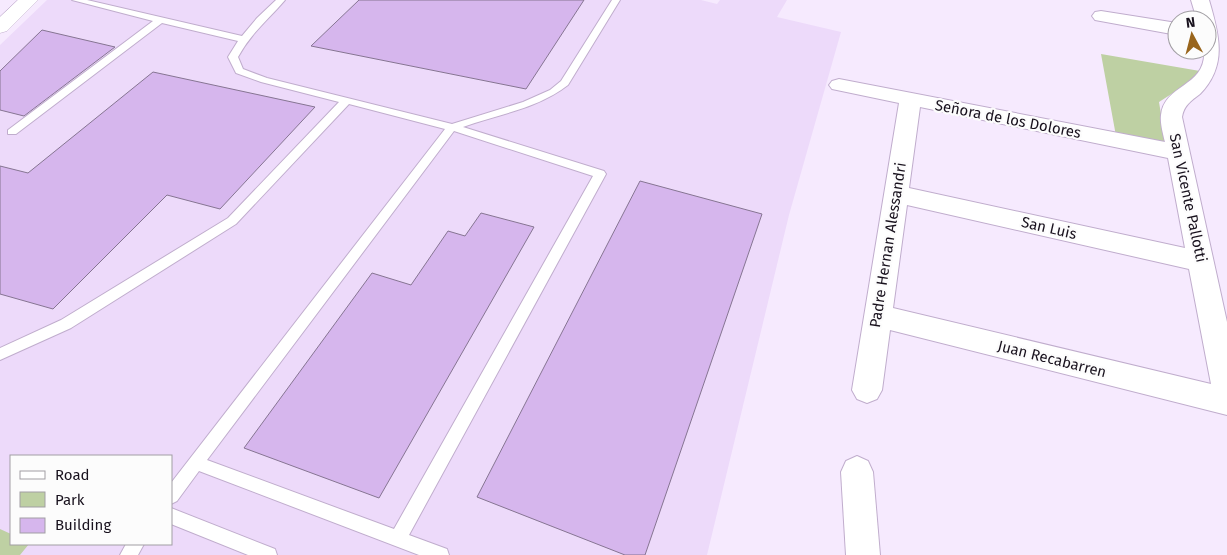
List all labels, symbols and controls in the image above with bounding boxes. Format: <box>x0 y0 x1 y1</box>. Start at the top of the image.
north arrow <box>1167 10 1217 60</box>
text: N <box>1185 14 1196 32</box>
street label: Señora de los Dolores <box>933 96 1083 142</box>
street label: San Vicente Pallotti <box>1166 132 1210 264</box>
street label: Padre Hernan Alessandri <box>866 161 910 329</box>
street label: San Luis <box>1020 213 1078 243</box>
street label: Juan Recabarren <box>996 337 1108 381</box>
legend <box>10 455 172 545</box>
text: Road <box>55 466 90 484</box>
text: Park <box>55 491 85 509</box>
text: Building <box>55 516 111 534</box>

